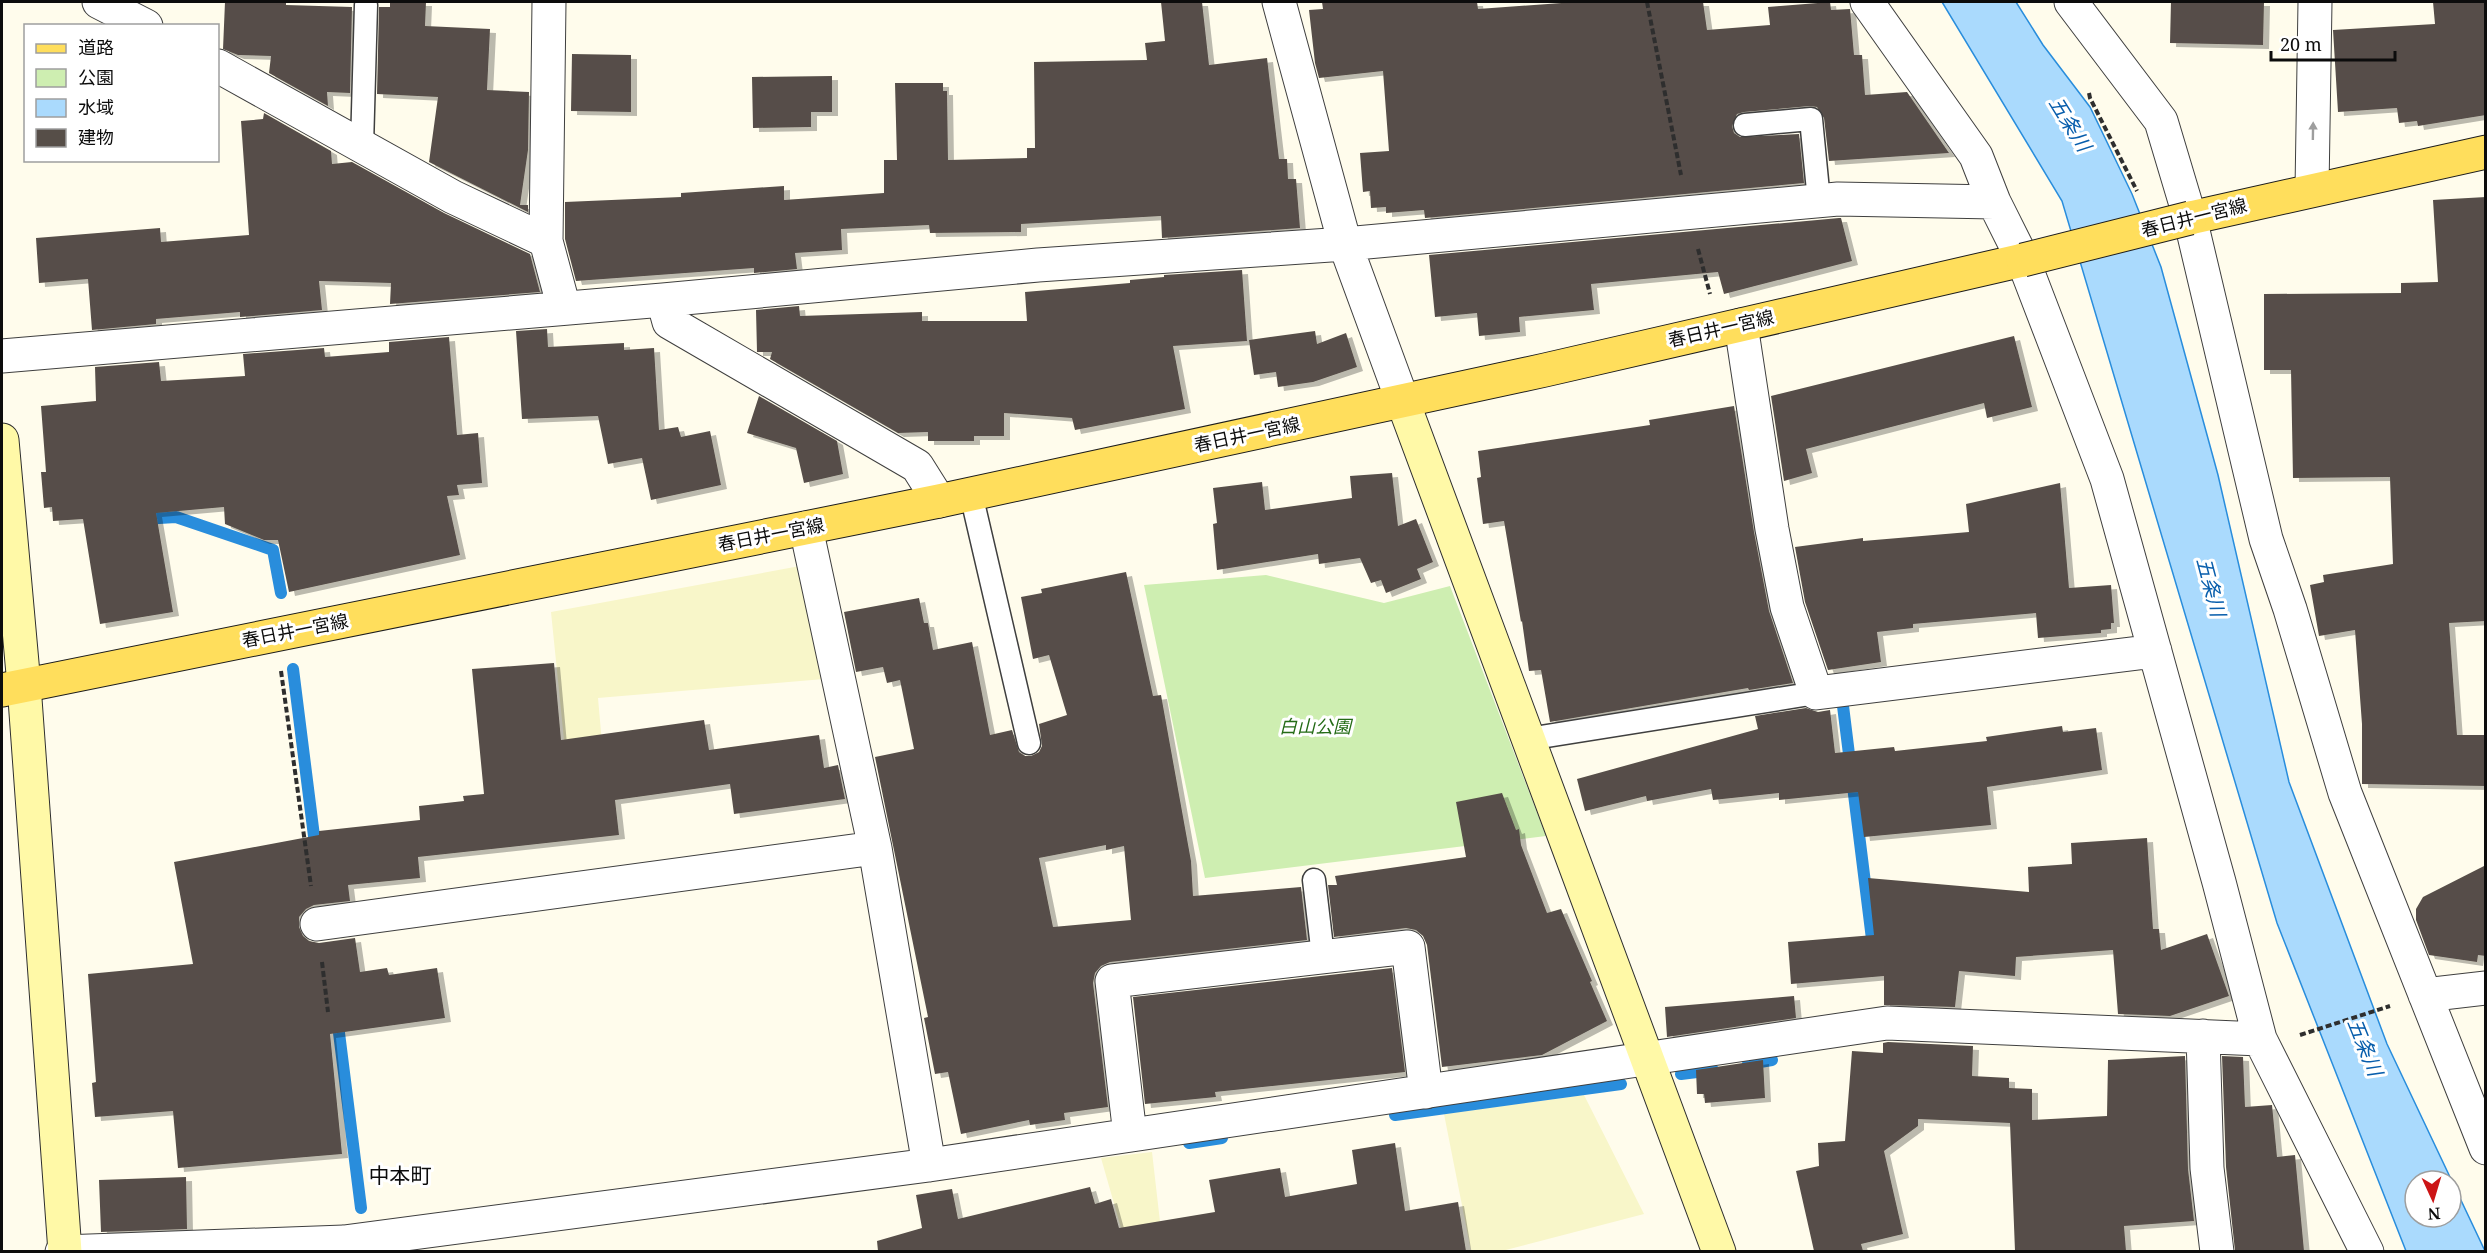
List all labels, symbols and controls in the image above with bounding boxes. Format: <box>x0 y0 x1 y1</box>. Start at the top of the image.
legend <box>24 24 219 162</box>
scale bar <box>2271 24 2396 62</box>
text: 20 m <box>2280 32 2322 56</box>
text: 道路 <box>78 35 114 59</box>
text: 公園 <box>78 65 114 89</box>
water label: 五条川 <box>2043 91 2099 158</box>
text: 水域 <box>78 95 114 119</box>
one-way arrow <box>2308 121 2318 140</box>
text: 建物 <box>78 125 114 149</box>
street label: 春日井一宮線 <box>2138 192 2249 242</box>
street label: 春日井一宮線 <box>1665 304 1776 352</box>
street label: 春日井一宮線 <box>1191 411 1302 457</box>
street label: 春日井一宮線 <box>716 512 826 556</box>
water label: 五条川 <box>2191 554 2233 621</box>
street label: 春日井一宮線 <box>240 608 350 652</box>
park label: 白山公園 <box>1279 714 1354 738</box>
water label: 五条川 <box>2342 1014 2390 1082</box>
district label: 中本町 <box>369 1161 432 1189</box>
north arrow <box>2403 1169 2463 1229</box>
text: N <box>2427 1203 2441 1225</box>

